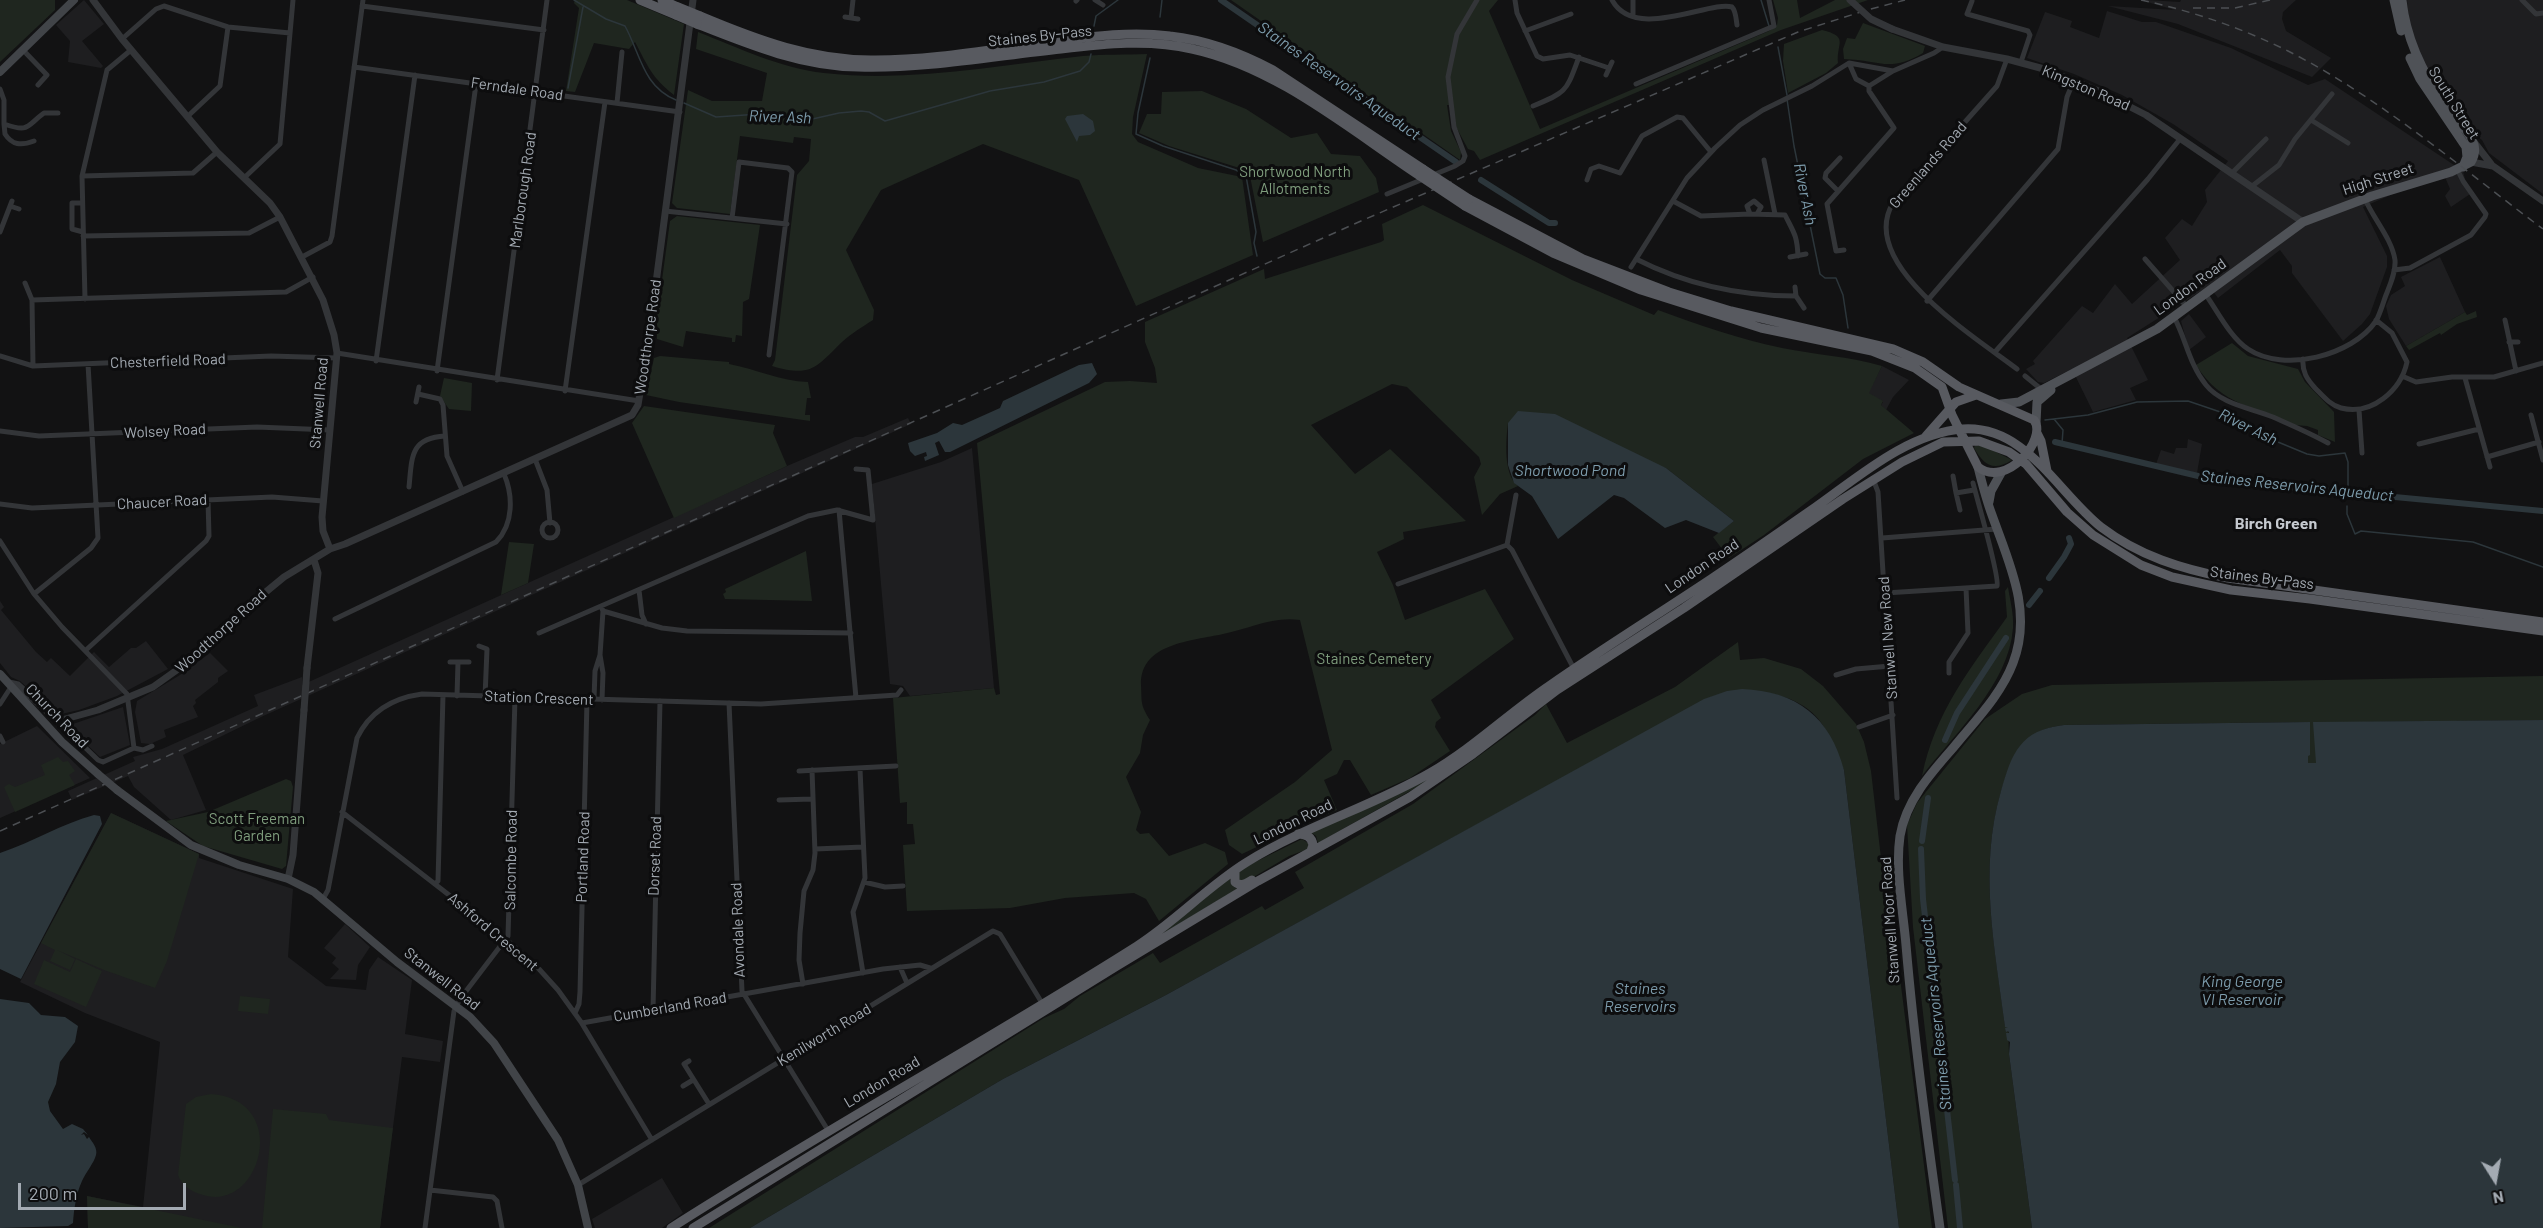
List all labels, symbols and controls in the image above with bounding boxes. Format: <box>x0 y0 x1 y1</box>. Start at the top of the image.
water label: Staines Reservoirs Aqueduct <box>1254 18 1424 144</box>
street label: Staines By-Pass <box>987 22 1093 50</box>
street label: Kingston Road <box>2039 61 2133 115</box>
street label: South Street <box>2425 63 2483 143</box>
street label: Ferndale Road <box>470 74 564 104</box>
water label: River Ash <box>748 106 812 128</box>
street label: Greenlands Road <box>1885 118 1971 212</box>
street label: Marlborough Road <box>506 131 540 249</box>
street label: High Street <box>2340 159 2416 199</box>
water label: River Ash <box>1790 161 1820 227</box>
park label: Shortwood North Allotments <box>1239 163 1351 198</box>
street label: London Road <box>2150 255 2230 319</box>
street label: Woodthorpe Road <box>631 278 665 396</box>
street label: Chesterfield Road <box>110 350 226 372</box>
street label: Stanwell Road <box>306 357 332 449</box>
water label: River Ash <box>2216 405 2280 449</box>
street label: Wolsey Road <box>124 420 206 442</box>
water label: Shortwood Pond <box>1515 461 1625 481</box>
water label: Staines Reservoirs Aqueduct <box>2200 466 2394 506</box>
street label: Chaucer Road <box>116 491 208 513</box>
district label: Birch Green <box>2235 514 2317 534</box>
street label: London Road <box>1662 535 1742 597</box>
street label: Staines By-Pass <box>2209 563 2315 593</box>
street label: Stanwell New Road <box>1875 576 1901 700</box>
street label: Woodthorpe Road <box>172 585 270 677</box>
park label: Staines Cemetery <box>1316 650 1432 668</box>
street label: Church Road <box>22 680 92 752</box>
street label: Station Crescent <box>484 687 594 709</box>
street label: London Road <box>1251 795 1335 849</box>
park label: Scott Freeman Garden <box>209 810 305 845</box>
street label: Salcombe Road <box>501 810 521 910</box>
street label: Portland Road <box>572 811 594 903</box>
street label: Dorset Road <box>645 816 665 896</box>
street label: Stanwell Moor Road <box>1877 856 1903 984</box>
street label: Avondale Road <box>727 882 749 978</box>
street label: Ashford Crescent <box>444 889 542 975</box>
water label: Staines Reservoirs Aqueduct <box>1916 917 1956 1111</box>
street label: Stanwell Road <box>400 944 484 1014</box>
water label: King George VI Reservoir <box>2201 972 2283 1010</box>
water label: Staines Reservoirs <box>1604 979 1676 1017</box>
street label: Cumberland Road <box>612 988 728 1026</box>
street label: Kenilworth Road <box>774 1000 874 1070</box>
street label: London Road <box>841 1052 923 1112</box>
north arrow <box>2465 1150 2525 1210</box>
scale bar <box>21 1171 189 1209</box>
text: 200 m <box>29 1182 77 1204</box>
text: N <box>2492 1188 2506 1208</box>

